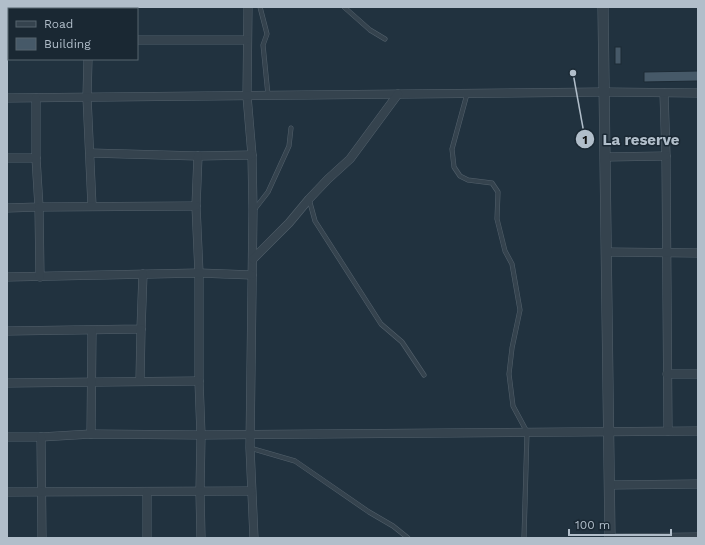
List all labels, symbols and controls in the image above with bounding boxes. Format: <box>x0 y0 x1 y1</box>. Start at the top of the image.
legend <box>8 8 138 60</box>
text: Road <box>44 17 73 31</box>
text: Building <box>44 37 91 51</box>
callout: La reserve <box>575 126 688 153</box>
text: La reserve <box>603 131 680 149</box>
text: 1 <box>582 133 588 147</box>
scale bar <box>569 511 671 537</box>
text: 100 m <box>575 518 610 532</box>

